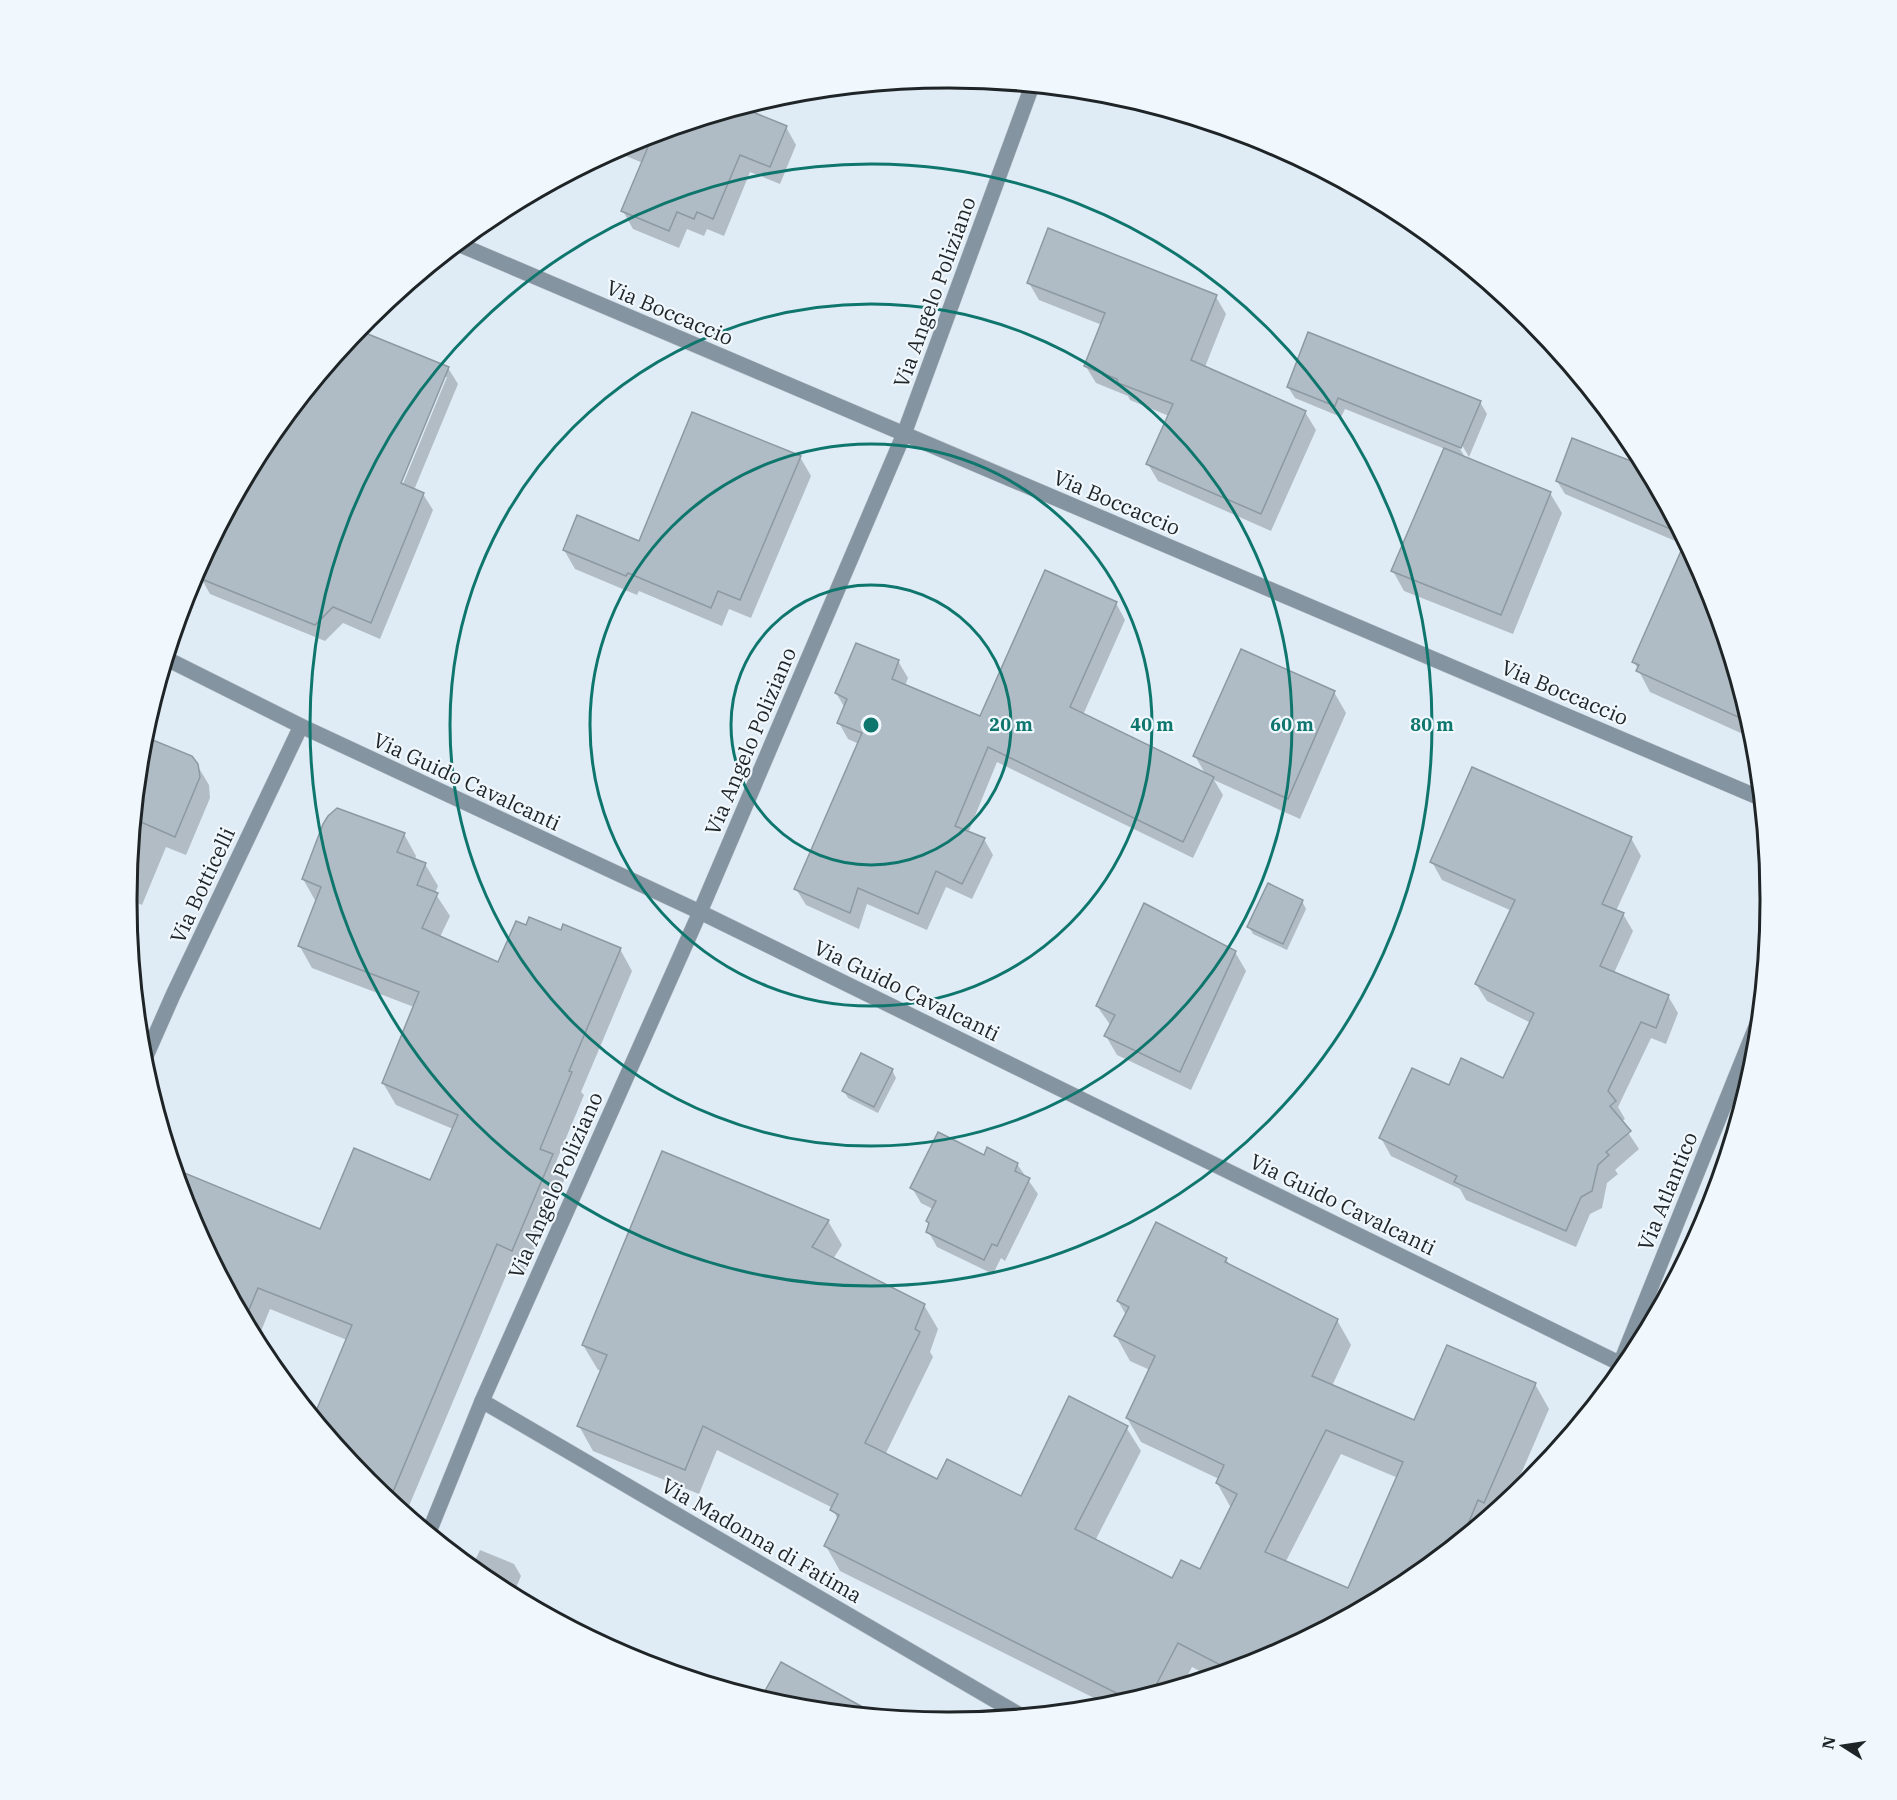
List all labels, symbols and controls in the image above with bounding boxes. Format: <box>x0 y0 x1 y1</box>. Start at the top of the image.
street label: Via Angelo Poliziano <box>886 193 982 391</box>
street label: Via Boccaccio <box>602 273 738 351</box>
street label: Via Boccaccio <box>1049 463 1185 541</box>
street label: Via Angelo Poliziano <box>698 643 802 839</box>
street label: Via Boccaccio <box>1497 653 1633 731</box>
text: 20 m <box>989 713 1033 736</box>
text: 40 m <box>1130 713 1174 736</box>
text: 60 m <box>1270 713 1314 736</box>
text: 80 m <box>1410 713 1454 736</box>
centre of rings <box>861 715 881 735</box>
street label: Via Guido Cavalcanti <box>369 725 565 837</box>
street label: Via Botticelli <box>163 823 241 947</box>
street label: Via Guido Cavalcanti <box>809 933 1005 1047</box>
street label: Via Angelo Poliziano <box>501 1087 609 1283</box>
street label: Via Atlantico <box>1630 1127 1704 1255</box>
street label: Via Guido Cavalcanti <box>1245 1147 1441 1261</box>
street label: Via Madonna di Fatima <box>657 1471 867 1609</box>
north arrow <box>1813 1716 1873 1776</box>
text: N <box>1817 1735 1839 1751</box>

